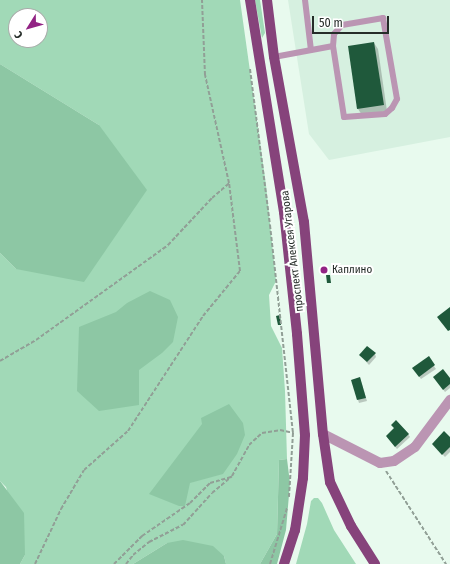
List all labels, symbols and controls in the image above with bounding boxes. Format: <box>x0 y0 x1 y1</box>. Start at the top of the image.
north arrow <box>8 8 48 48</box>
scale bar <box>314 8 391 34</box>
text: 50 m <box>319 16 343 30</box>
text: С <box>12 29 26 41</box>
street label: проспект Алексея Угарова <box>279 190 307 312</box>
place label: Каплино <box>332 263 372 277</box>
marker: Каплино <box>319 265 329 275</box>

